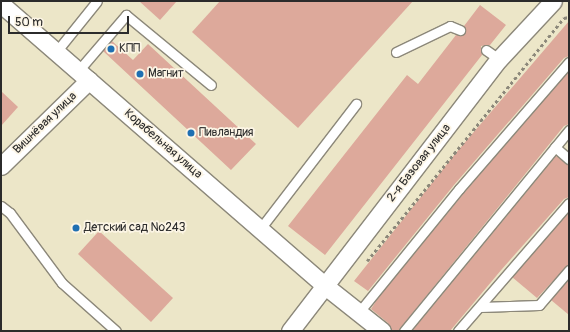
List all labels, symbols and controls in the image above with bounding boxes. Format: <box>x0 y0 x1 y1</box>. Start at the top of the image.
scale bar <box>10 8 131 34</box>
text: 50 m <box>15 15 43 30</box>
place label: КПП <box>119 42 140 56</box>
marker: КПП <box>106 44 116 54</box>
place label: Магнит <box>148 67 184 81</box>
marker: Магнит <box>135 69 145 79</box>
street label: Вишнёвая улица <box>10 89 80 157</box>
street label: Корабельная улица <box>121 106 205 182</box>
street label: 2-я Базовая улица <box>384 121 454 205</box>
place label: Пивландия <box>199 126 254 140</box>
marker: Пивландия <box>186 128 196 138</box>
place label: Детский сад №243 <box>84 221 186 235</box>
marker: Детский сад №243 <box>71 223 81 233</box>

